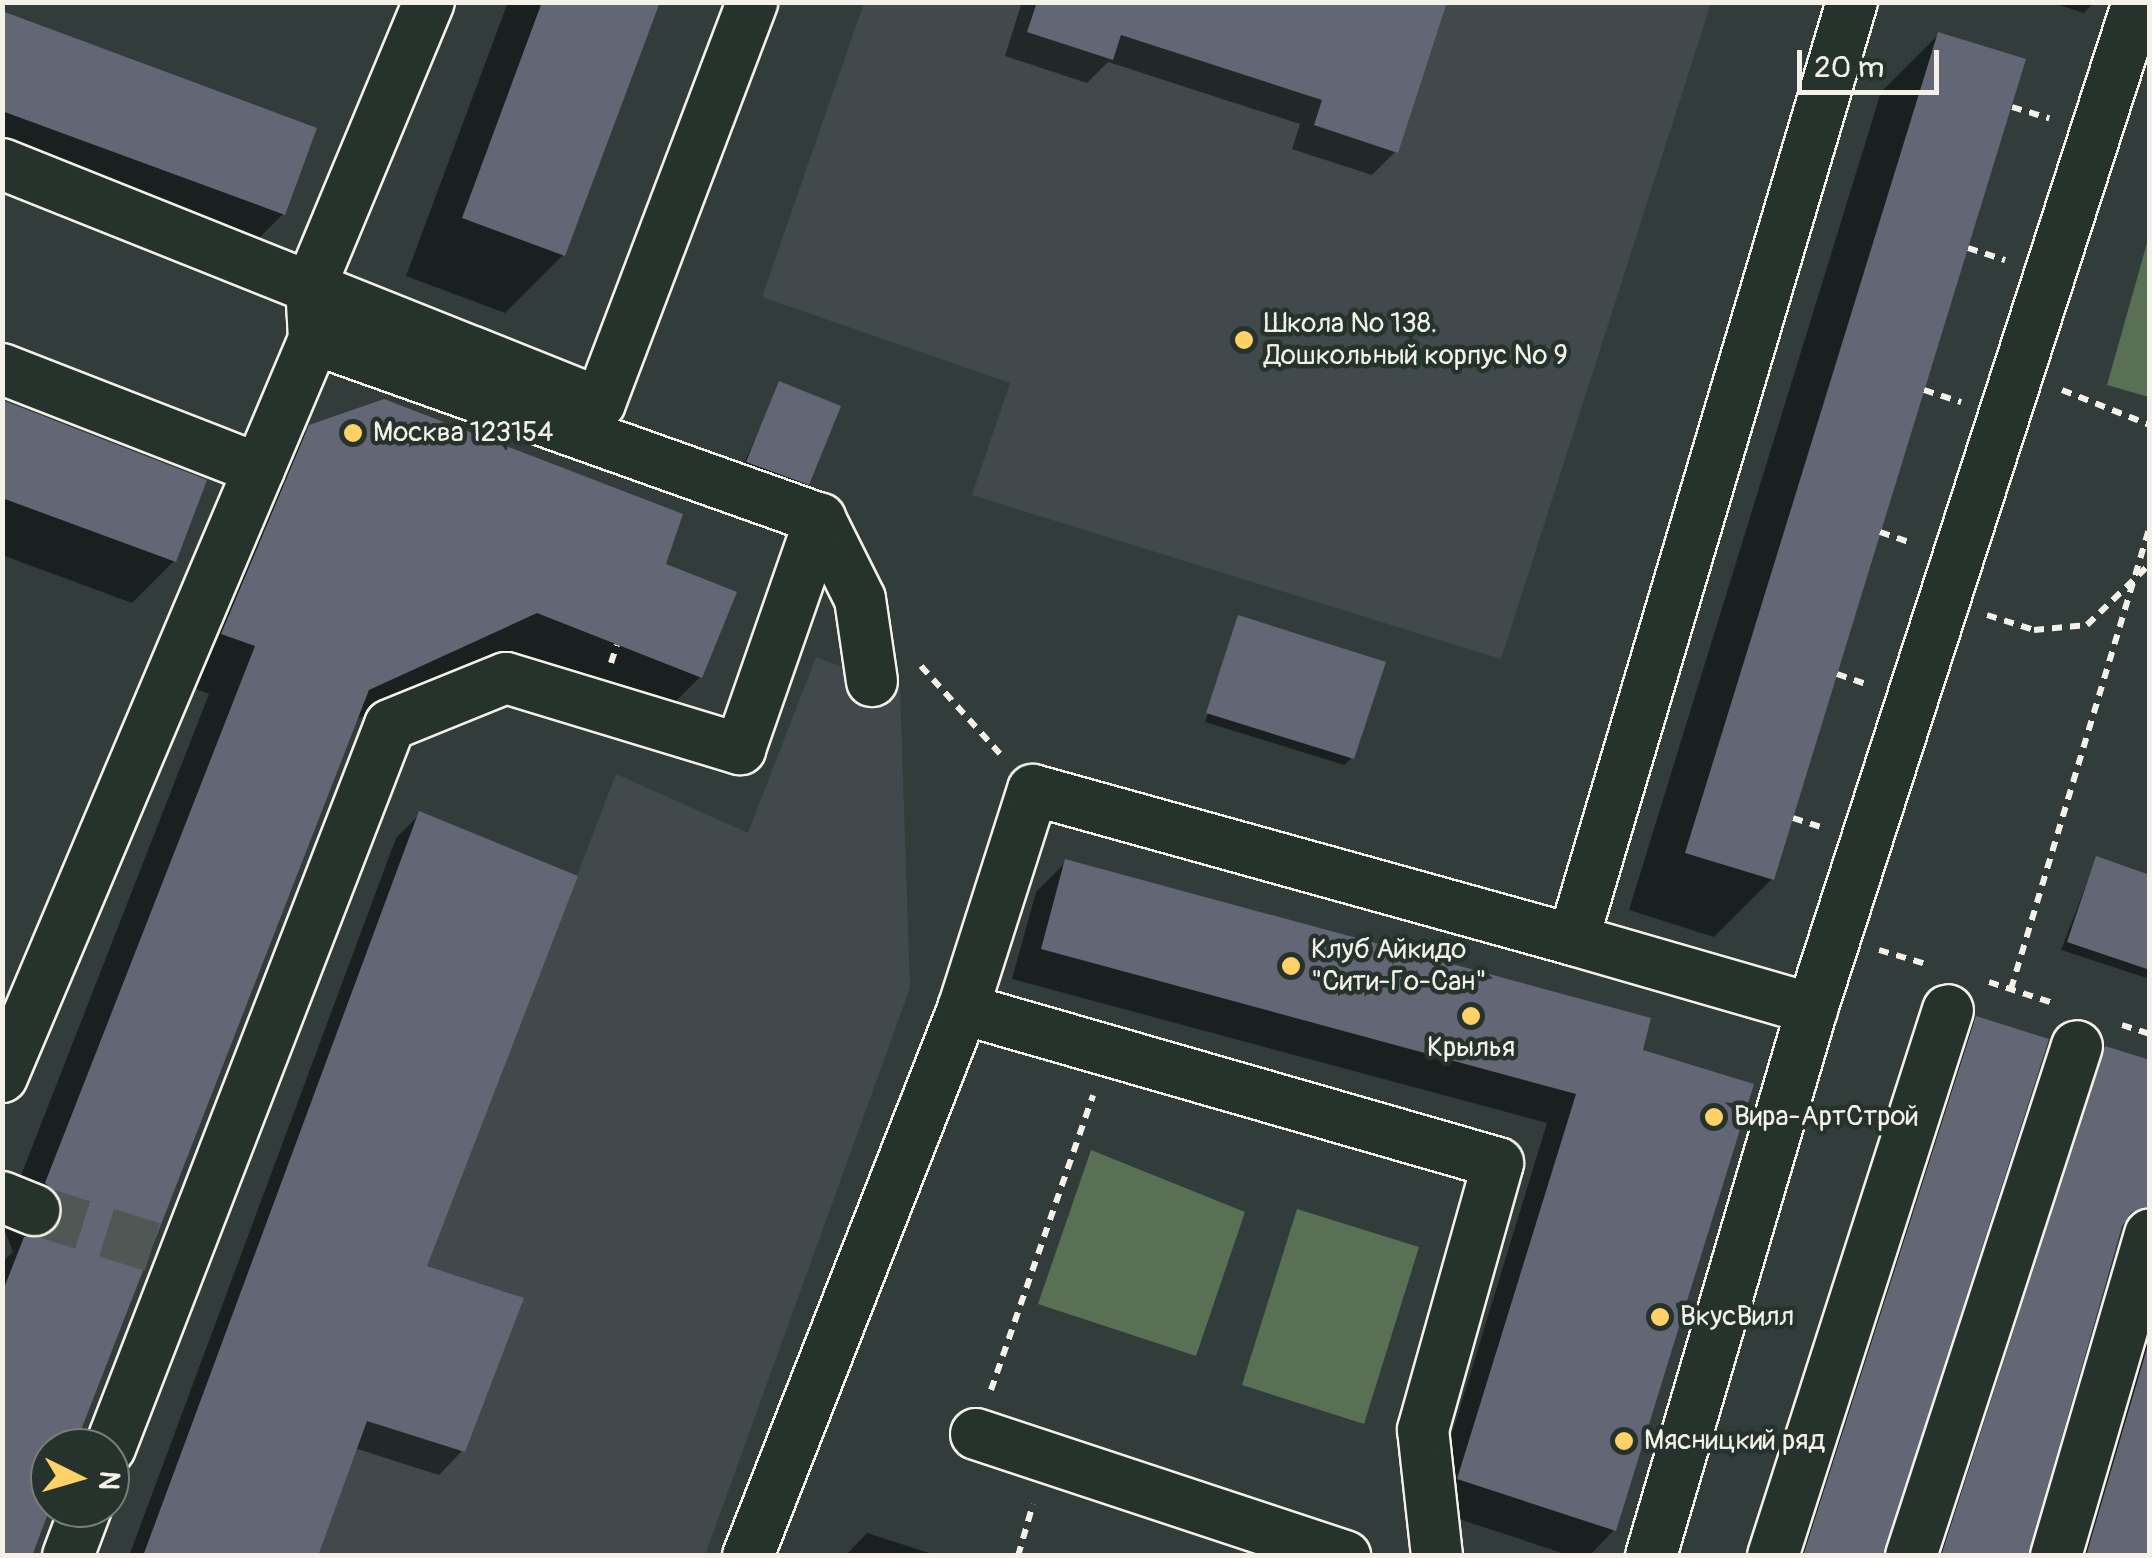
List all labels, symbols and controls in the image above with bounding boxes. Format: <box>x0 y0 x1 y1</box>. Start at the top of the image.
scale bar <box>1802 30 1944 92</box>
text: 20 m <box>1814 49 1884 86</box>
place label: Школа № 138. Дошкольный корпус № 9 <box>1264 307 1568 373</box>
marker: Школа № 138. Дошкольный корпус № 9 <box>1233 329 1255 351</box>
place label: Москва 123154 <box>373 416 553 450</box>
marker: Москва 123154 <box>342 422 364 444</box>
place label: Клуб Айкидо "Сити-Го-Сан" <box>1311 933 1487 999</box>
marker: Клуб Айкидо "Сити-Го-Сан" <box>1280 955 1302 977</box>
marker: Крылья <box>1460 1005 1482 1027</box>
place label: Крылья <box>1427 1031 1515 1065</box>
place label: Вира-АртСтрой <box>1734 1100 1919 1134</box>
marker: Вира-АртСтрой <box>1703 1106 1725 1128</box>
place label: ВкусВилл <box>1680 1300 1794 1334</box>
marker: ВкусВилл <box>1649 1306 1671 1328</box>
place label: Мясницкий ряд <box>1644 1424 1825 1458</box>
north arrow <box>30 1428 130 1528</box>
marker: Мясницкий ряд <box>1613 1430 1635 1452</box>
text: N <box>90 1470 127 1491</box>

